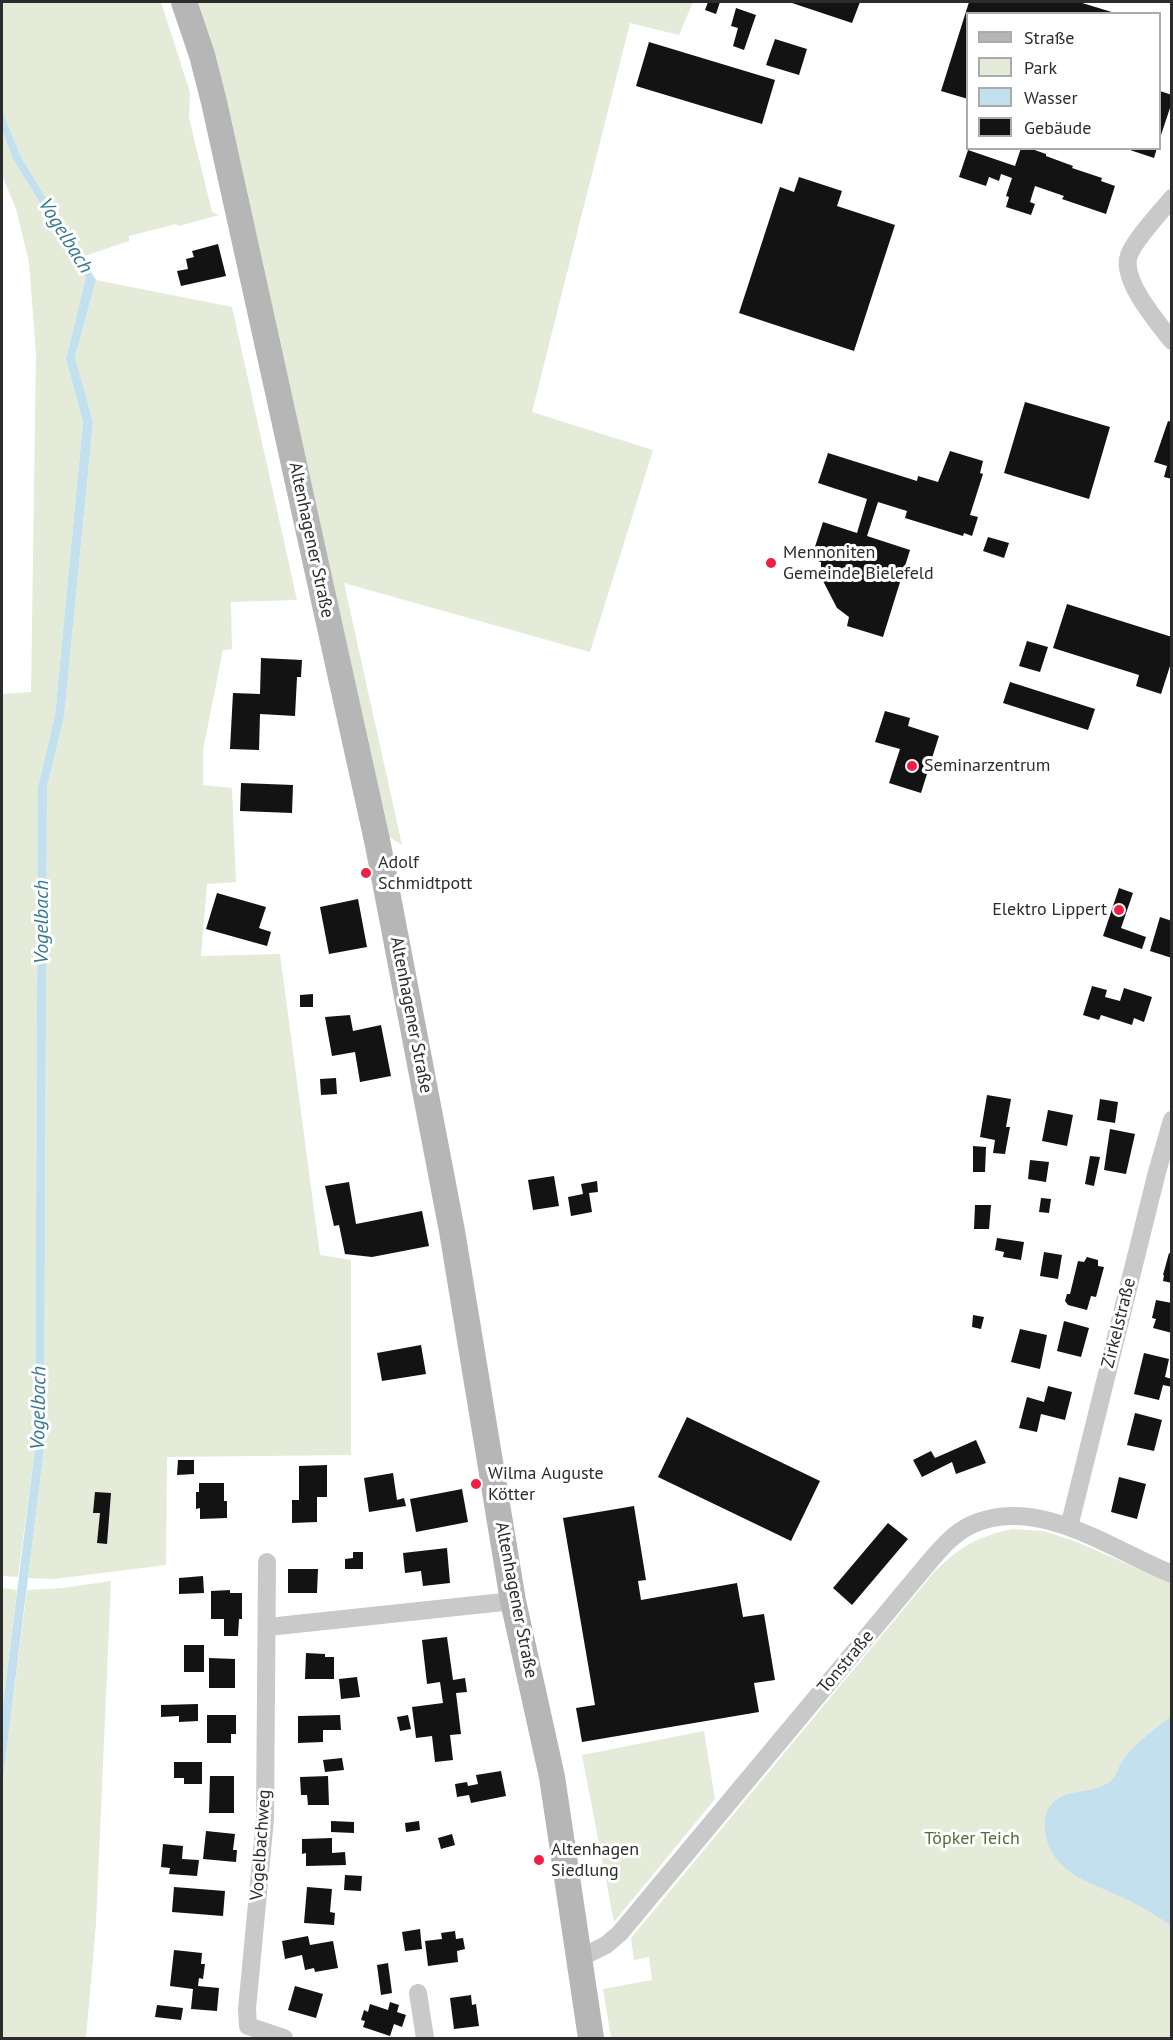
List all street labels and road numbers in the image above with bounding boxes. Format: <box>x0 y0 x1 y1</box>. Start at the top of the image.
street label: Altenhagener Straße <box>284 460 338 620</box>
street label: Altenhagener Straße <box>385 935 437 1095</box>
street label: Zirkelstraße <box>1097 1276 1141 1370</box>
street label: Altenhagener Straße <box>490 1520 542 1680</box>
street label: Tonstraße <box>813 1626 879 1698</box>
street label: Vogelbachweg <box>246 1789 276 1901</box>

